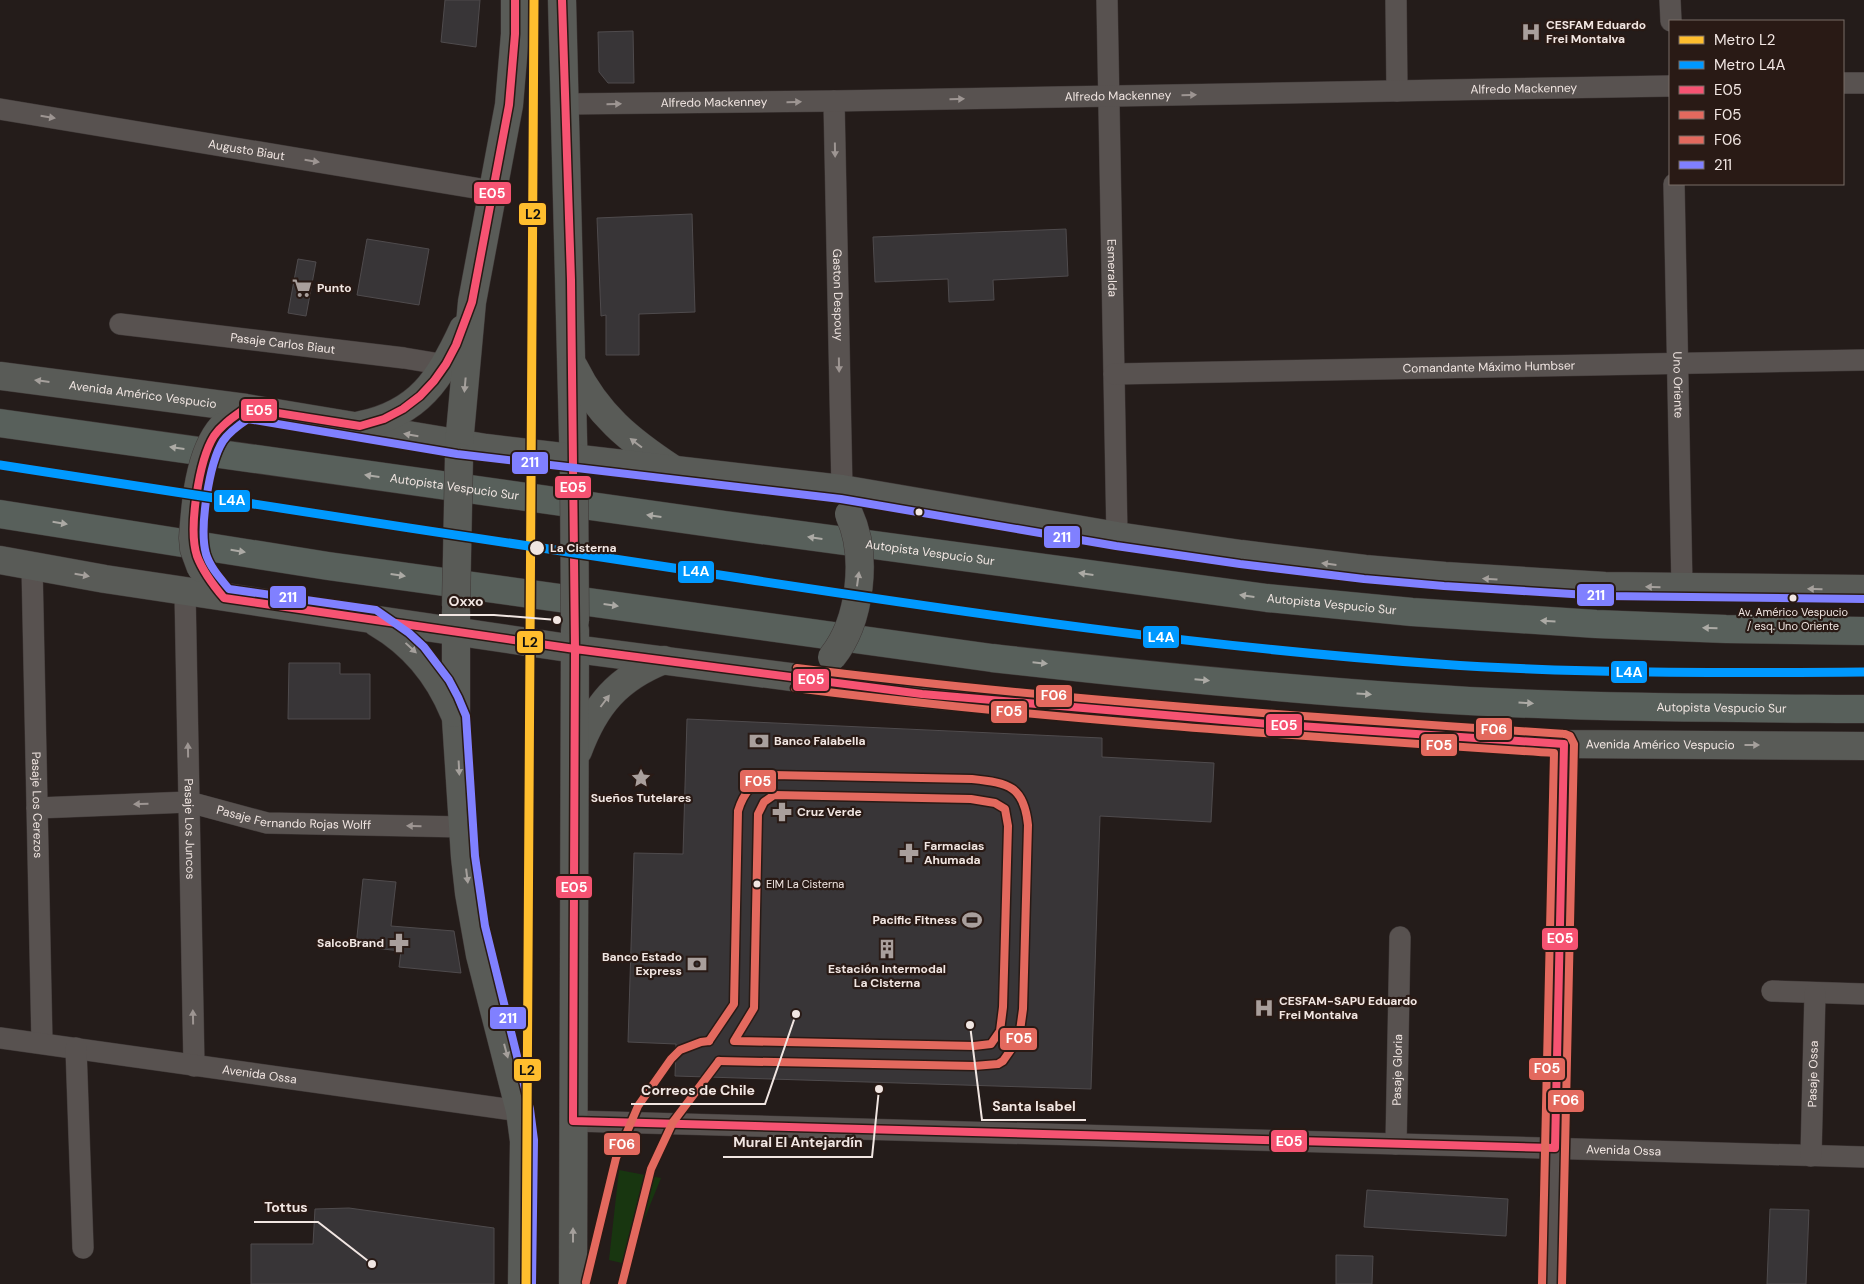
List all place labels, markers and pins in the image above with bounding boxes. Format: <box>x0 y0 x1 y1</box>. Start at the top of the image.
place label: CESFAM Eduardo Frei Montalva <box>1546 17 1646 47</box>
hospital icon: CESFAM Eduardo Frei Montalva <box>1520 21 1542 43</box>
supermarket icon: Punto <box>291 277 313 299</box>
place label: Punto <box>317 280 352 296</box>
unlabelled marker <box>914 507 924 517</box>
marker: La Cisterna <box>528 539 546 557</box>
place label: La Cisterna <box>550 540 617 556</box>
callout: Oxxo <box>439 586 494 615</box>
marker: Av. Américo Vespucio / esq. Uno Oriente <box>1788 593 1798 603</box>
place label: Av. Américo Vespucio / esq. Uno Oriente <box>1738 605 1848 633</box>
bank icon: Banco Falabella <box>748 730 770 752</box>
place label: Banco Falabella <box>774 733 865 749</box>
place icon: Sueños Tutelares <box>630 767 652 789</box>
place label: Sueños Tutelares <box>591 790 691 806</box>
pharmacy icon: Cruz Verde <box>771 801 793 823</box>
place label: Cruz Verde <box>797 804 862 820</box>
place label: Farmacias Ahumada <box>924 838 984 868</box>
pharmacy icon: Farmacias Ahumada <box>898 842 920 864</box>
place label: EIM La Cisterna <box>766 877 844 891</box>
marker: EIM La Cisterna <box>752 879 762 889</box>
sports icon: Pacific Fitness <box>961 909 983 931</box>
place label: Pacific Fitness <box>872 912 957 928</box>
pharmacy icon: SalcoBrand <box>388 932 410 954</box>
place label: SalcoBrand <box>317 935 384 951</box>
building icon: Estación Intermodal La Cisterna <box>876 938 898 960</box>
place label: Banco Estado Express <box>602 949 682 979</box>
bank icon: Banco Estado Express <box>686 953 708 975</box>
place label: Estación Intermodal La Cisterna <box>828 961 946 991</box>
place label: CESFAM-SAPU Eduardo Frei Montalva <box>1279 993 1417 1023</box>
hospital icon: CESFAM-SAPU Eduardo Frei Montalva <box>1253 997 1275 1019</box>
callout: Correos de Chile <box>631 1075 765 1104</box>
callout: Santa Isabel <box>982 1091 1086 1120</box>
callout: Mural El Antejardín <box>723 1128 872 1157</box>
callout: Tottus <box>254 1193 318 1222</box>

